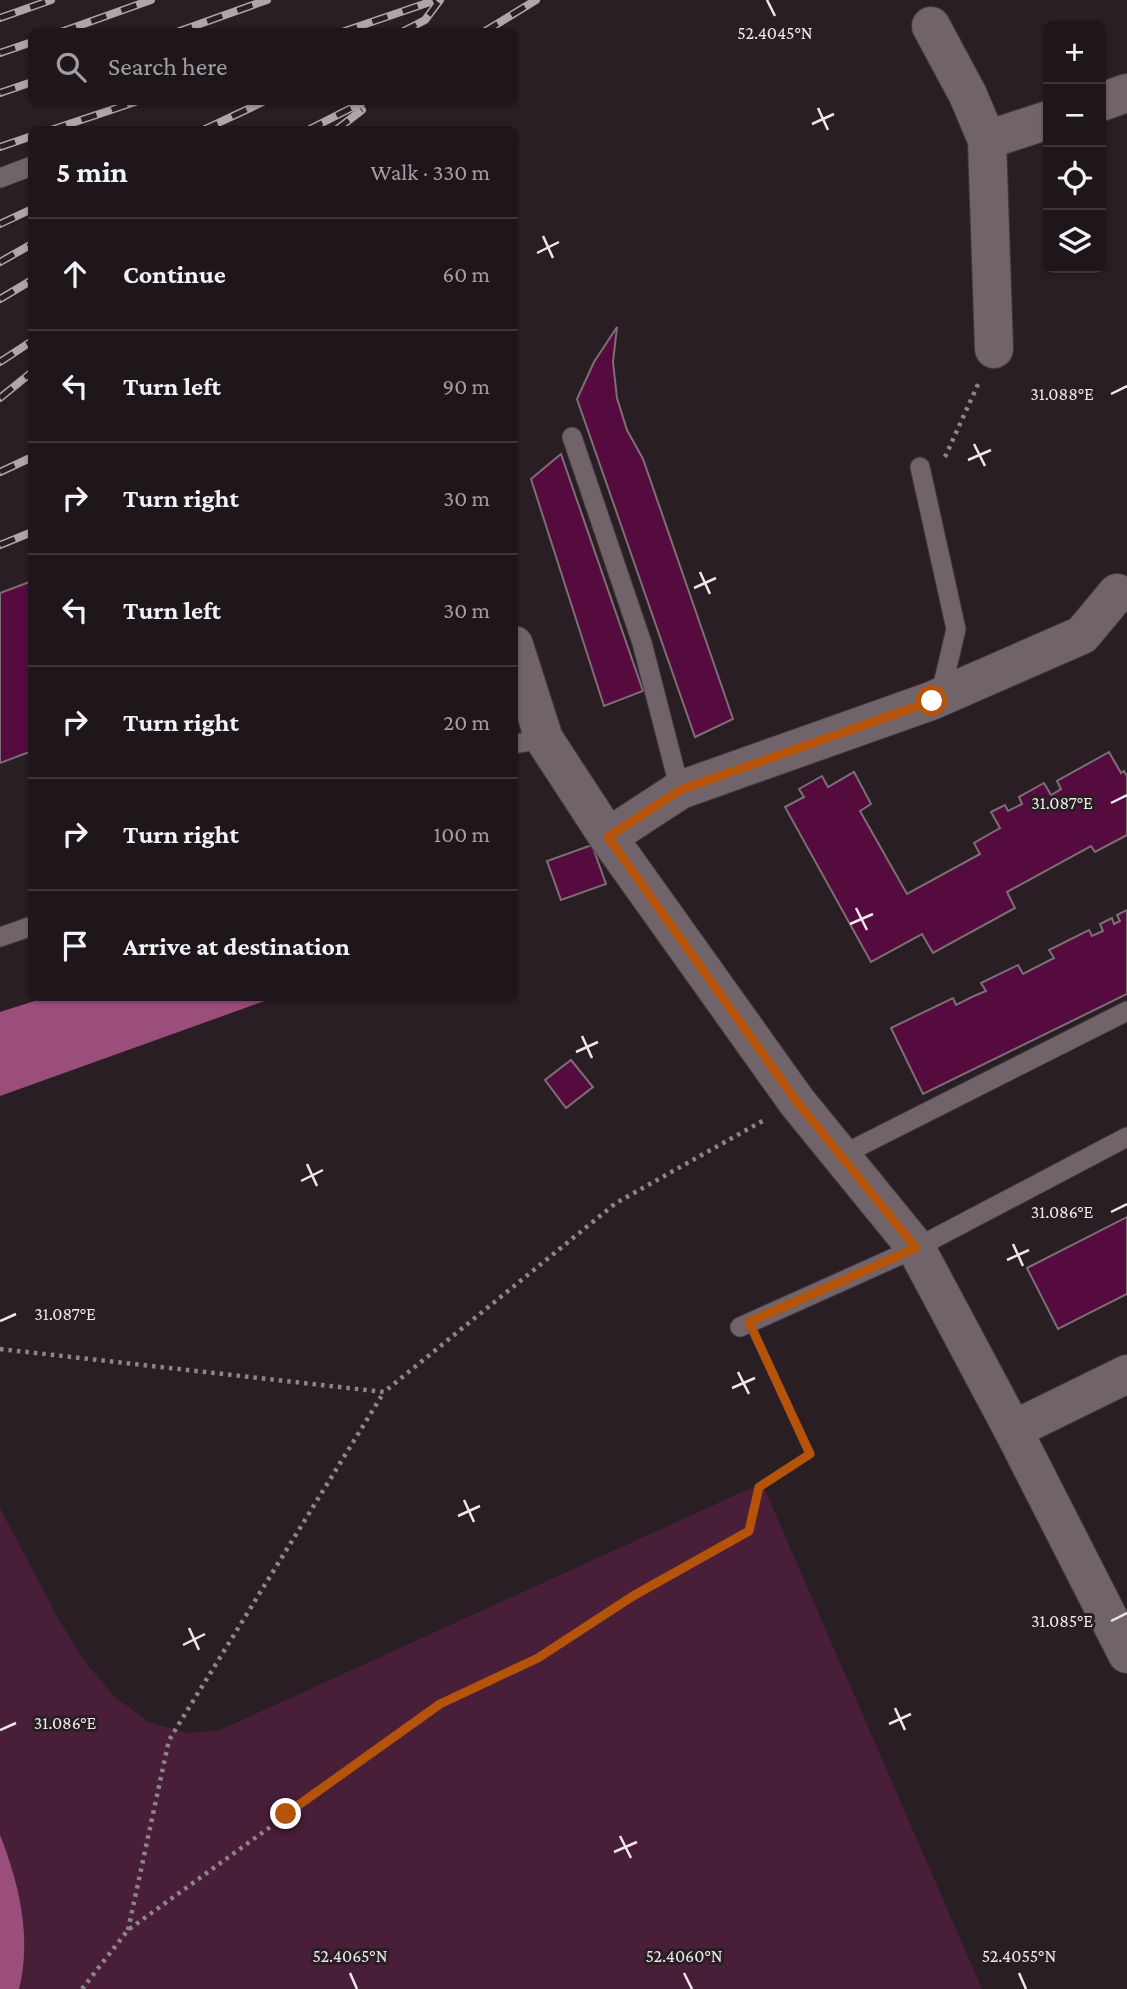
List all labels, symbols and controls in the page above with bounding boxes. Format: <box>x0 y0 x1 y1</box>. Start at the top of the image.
map controls <box>1043 21 1106 273</box>
button: + <box>1043 21 1106 84</box>
text: 52.4045°N <box>737 23 813 43</box>
search box <box>28 28 518 105</box>
icon: search <box>52 48 90 86</box>
text: Search here <box>108 52 227 81</box>
button: − <box>1043 84 1106 147</box>
button: locate <box>1043 147 1106 210</box>
text: 5 min <box>56 155 128 188</box>
text: Walk · 330 m <box>371 159 490 185</box>
button: layers <box>1043 210 1106 273</box>
icon: ahead <box>56 255 94 293</box>
text: Continue <box>123 260 226 289</box>
text: 60 m <box>443 261 490 287</box>
icon: left <box>56 367 94 405</box>
text: Turn left <box>123 372 221 401</box>
text: 90 m <box>443 373 490 399</box>
text: 31.088°E <box>1030 384 1094 404</box>
icon: right <box>56 479 94 517</box>
text: Turn right <box>123 484 239 513</box>
text: 30 m <box>443 485 490 511</box>
icon: left <box>56 591 94 629</box>
text: Turn left <box>123 596 221 625</box>
text: 30 m <box>443 597 490 623</box>
route start <box>916 685 947 716</box>
icon: right <box>56 703 94 741</box>
text: Turn right <box>123 708 239 737</box>
text: 20 m <box>443 709 490 735</box>
text: 31.087°E <box>1031 793 1093 813</box>
icon: right <box>56 815 94 853</box>
text: Turn right <box>123 820 239 849</box>
text: 100 m <box>434 821 490 847</box>
icon: arrive <box>56 927 94 965</box>
text: Arrive at destination <box>123 932 350 961</box>
text: 31.086°E <box>1031 1202 1094 1222</box>
text: 31.087°E <box>34 1304 96 1324</box>
text: 31.085°E <box>1031 1611 1093 1631</box>
text: 31.086°E <box>34 1713 97 1733</box>
route end <box>270 1798 301 1829</box>
text: 52.4065°N <box>312 1946 388 1966</box>
text: 52.4060°N <box>645 1946 723 1966</box>
text: 52.4055°N <box>982 1946 1056 1966</box>

